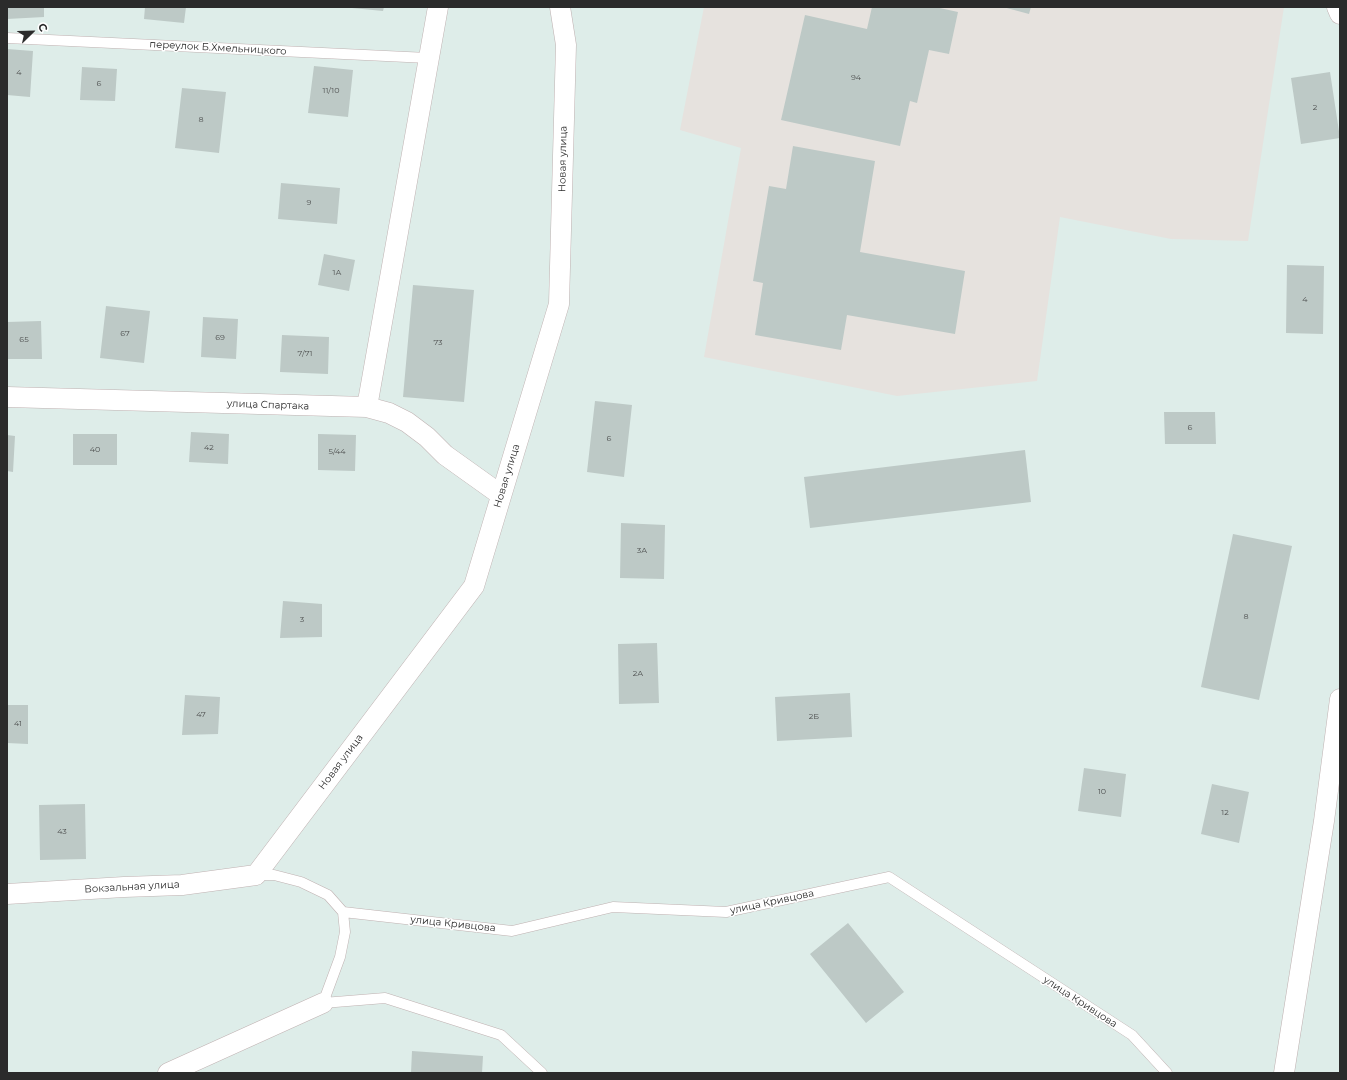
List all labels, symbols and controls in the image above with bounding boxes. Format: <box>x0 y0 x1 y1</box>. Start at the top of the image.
north arrow <box>12 12 52 52</box>
text: С <box>35 21 51 34</box>
street label: переулок Б.Хмельницкого <box>149 38 287 58</box>
house number: 4 <box>16 68 22 78</box>
house number: 94 <box>851 73 861 83</box>
house number: 6 <box>97 79 101 89</box>
house number: 11/10 <box>323 86 339 96</box>
house number: 2 <box>1313 103 1317 113</box>
house number: 8 <box>198 115 204 125</box>
street label: Новая улица <box>556 126 570 192</box>
house number: 9 <box>307 198 311 208</box>
house number: 1А <box>333 268 341 278</box>
house number: 4 <box>1302 295 1308 305</box>
house number: 67 <box>120 329 130 339</box>
house number: 69 <box>215 333 225 343</box>
house number: 65 <box>19 335 29 345</box>
house number: 73 <box>433 338 443 348</box>
house number: 7/71 <box>298 349 312 359</box>
street label: улица Спартака <box>227 398 309 412</box>
house number: 6 <box>1188 423 1192 433</box>
house number: 6 <box>607 434 611 444</box>
house number: 42 <box>204 443 214 453</box>
street label: Новая улица <box>492 443 522 509</box>
house number: 40 <box>90 445 100 455</box>
house number: 5/44 <box>328 447 346 457</box>
house number: 3А <box>637 546 647 556</box>
house number: 8 <box>1243 612 1249 622</box>
house number: 3 <box>300 615 304 625</box>
house number: 2А <box>633 669 643 679</box>
house number: 47 <box>196 710 206 720</box>
house number: 2Б <box>809 712 819 722</box>
house number: 41 <box>14 719 22 729</box>
street label: Новая улица <box>316 732 366 792</box>
house number: 10 <box>1098 787 1106 797</box>
house number: 12 <box>1221 808 1229 818</box>
house number: 43 <box>57 827 67 837</box>
street label: Вокзальная улица <box>84 879 180 895</box>
street label: улица Кривцова <box>729 887 815 917</box>
street label: улица Кривцова <box>410 914 496 934</box>
street label: улица Кривцова <box>1041 974 1119 1030</box>

